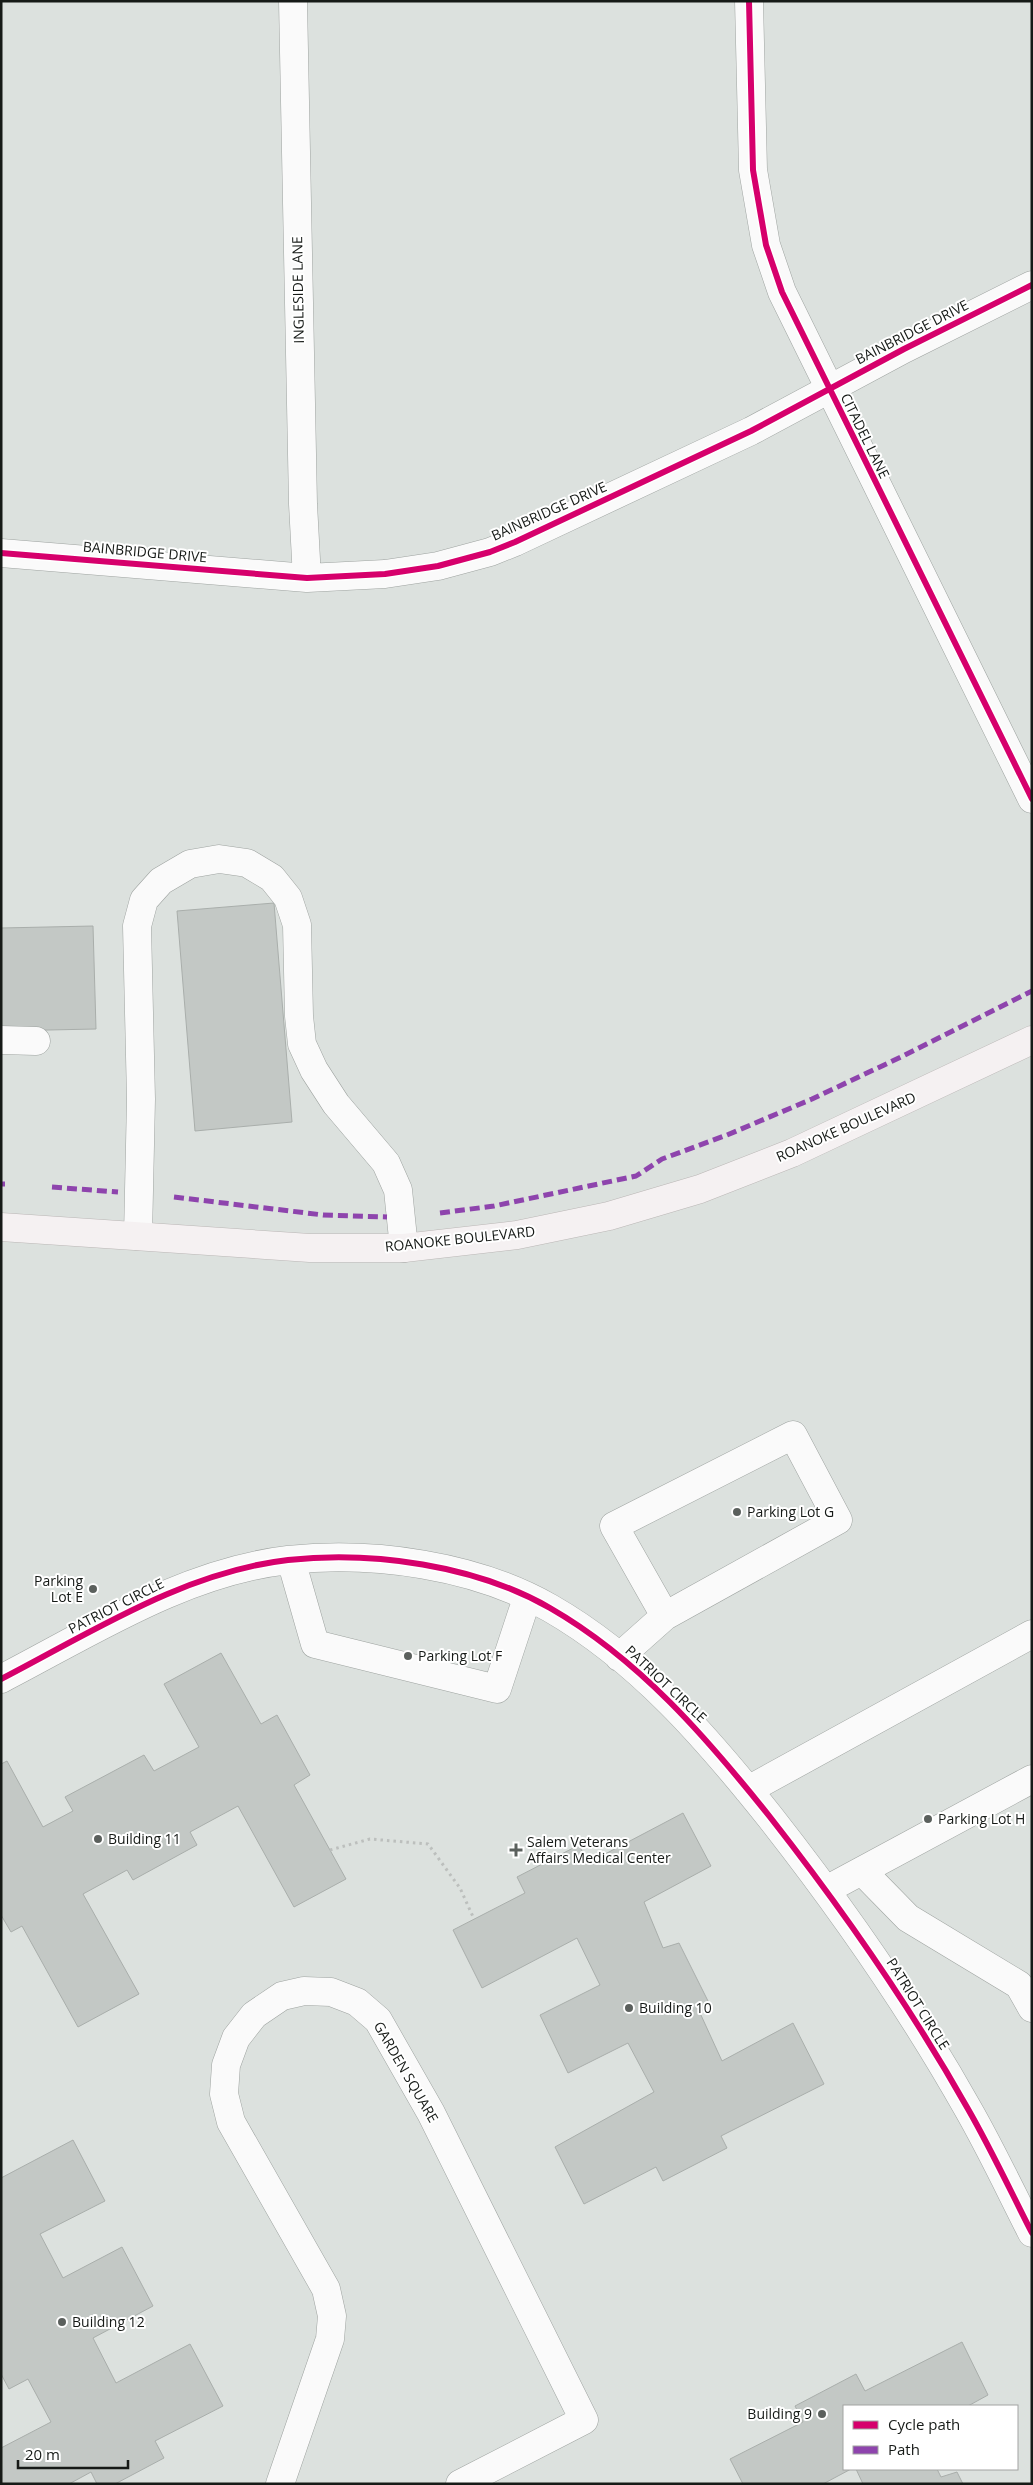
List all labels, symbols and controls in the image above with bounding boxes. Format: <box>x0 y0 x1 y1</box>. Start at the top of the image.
street label: INGLESIDE LANE <box>287 236 308 344</box>
street label: BAINBRIDGE DRIVE <box>852 295 972 368</box>
street label: CITADEL LANE <box>837 390 894 482</box>
street label: BAINBRIDGE DRIVE <box>488 477 610 545</box>
street label: BAINBRIDGE DRIVE <box>82 537 208 566</box>
street label: ROANOKE BOULEVARD <box>773 1087 919 1166</box>
street label: ROANOKE BOULEVARD <box>384 1221 536 1256</box>
place label: Parking Lot G <box>747 1502 834 1521</box>
marker: Parking Lot G <box>731 1506 743 1518</box>
place label: Parking Lot E <box>34 1571 83 1606</box>
street label: PATRIOT CIRCLE <box>65 1573 167 1638</box>
marker: Parking Lot E <box>87 1583 99 1595</box>
street label: PATRIOT CIRCLE <box>621 1641 711 1726</box>
place label: Parking Lot F <box>418 1646 502 1665</box>
marker: Parking Lot F <box>402 1650 414 1662</box>
place label: Parking Lot H <box>938 1809 1025 1828</box>
marker: Parking Lot H <box>922 1813 934 1825</box>
place label: Building 11 <box>108 1829 181 1848</box>
place label: Salem Veterans Affairs Medical Center <box>527 1832 671 1867</box>
marker: Building 11 <box>92 1833 104 1845</box>
marker: Salem Veterans Affairs Medical Center <box>509 1843 523 1857</box>
street label: PATRIOT CIRCLE <box>883 1954 954 2053</box>
place label: Building 10 <box>639 1998 712 2017</box>
marker: Building 10 <box>623 2002 635 2014</box>
street label: GARDEN SQUARE <box>370 2018 443 2126</box>
place label: Building 12 <box>72 2312 145 2331</box>
marker: Building 12 <box>56 2316 68 2328</box>
place label: Building 9 <box>747 2404 812 2423</box>
legend <box>843 2405 1018 2470</box>
marker: Building 9 <box>816 2408 828 2420</box>
text: Cycle path <box>888 2414 960 2434</box>
scale bar <box>18 2438 128 2470</box>
text: Path <box>888 2439 920 2459</box>
text: 20 m <box>25 2444 60 2464</box>

